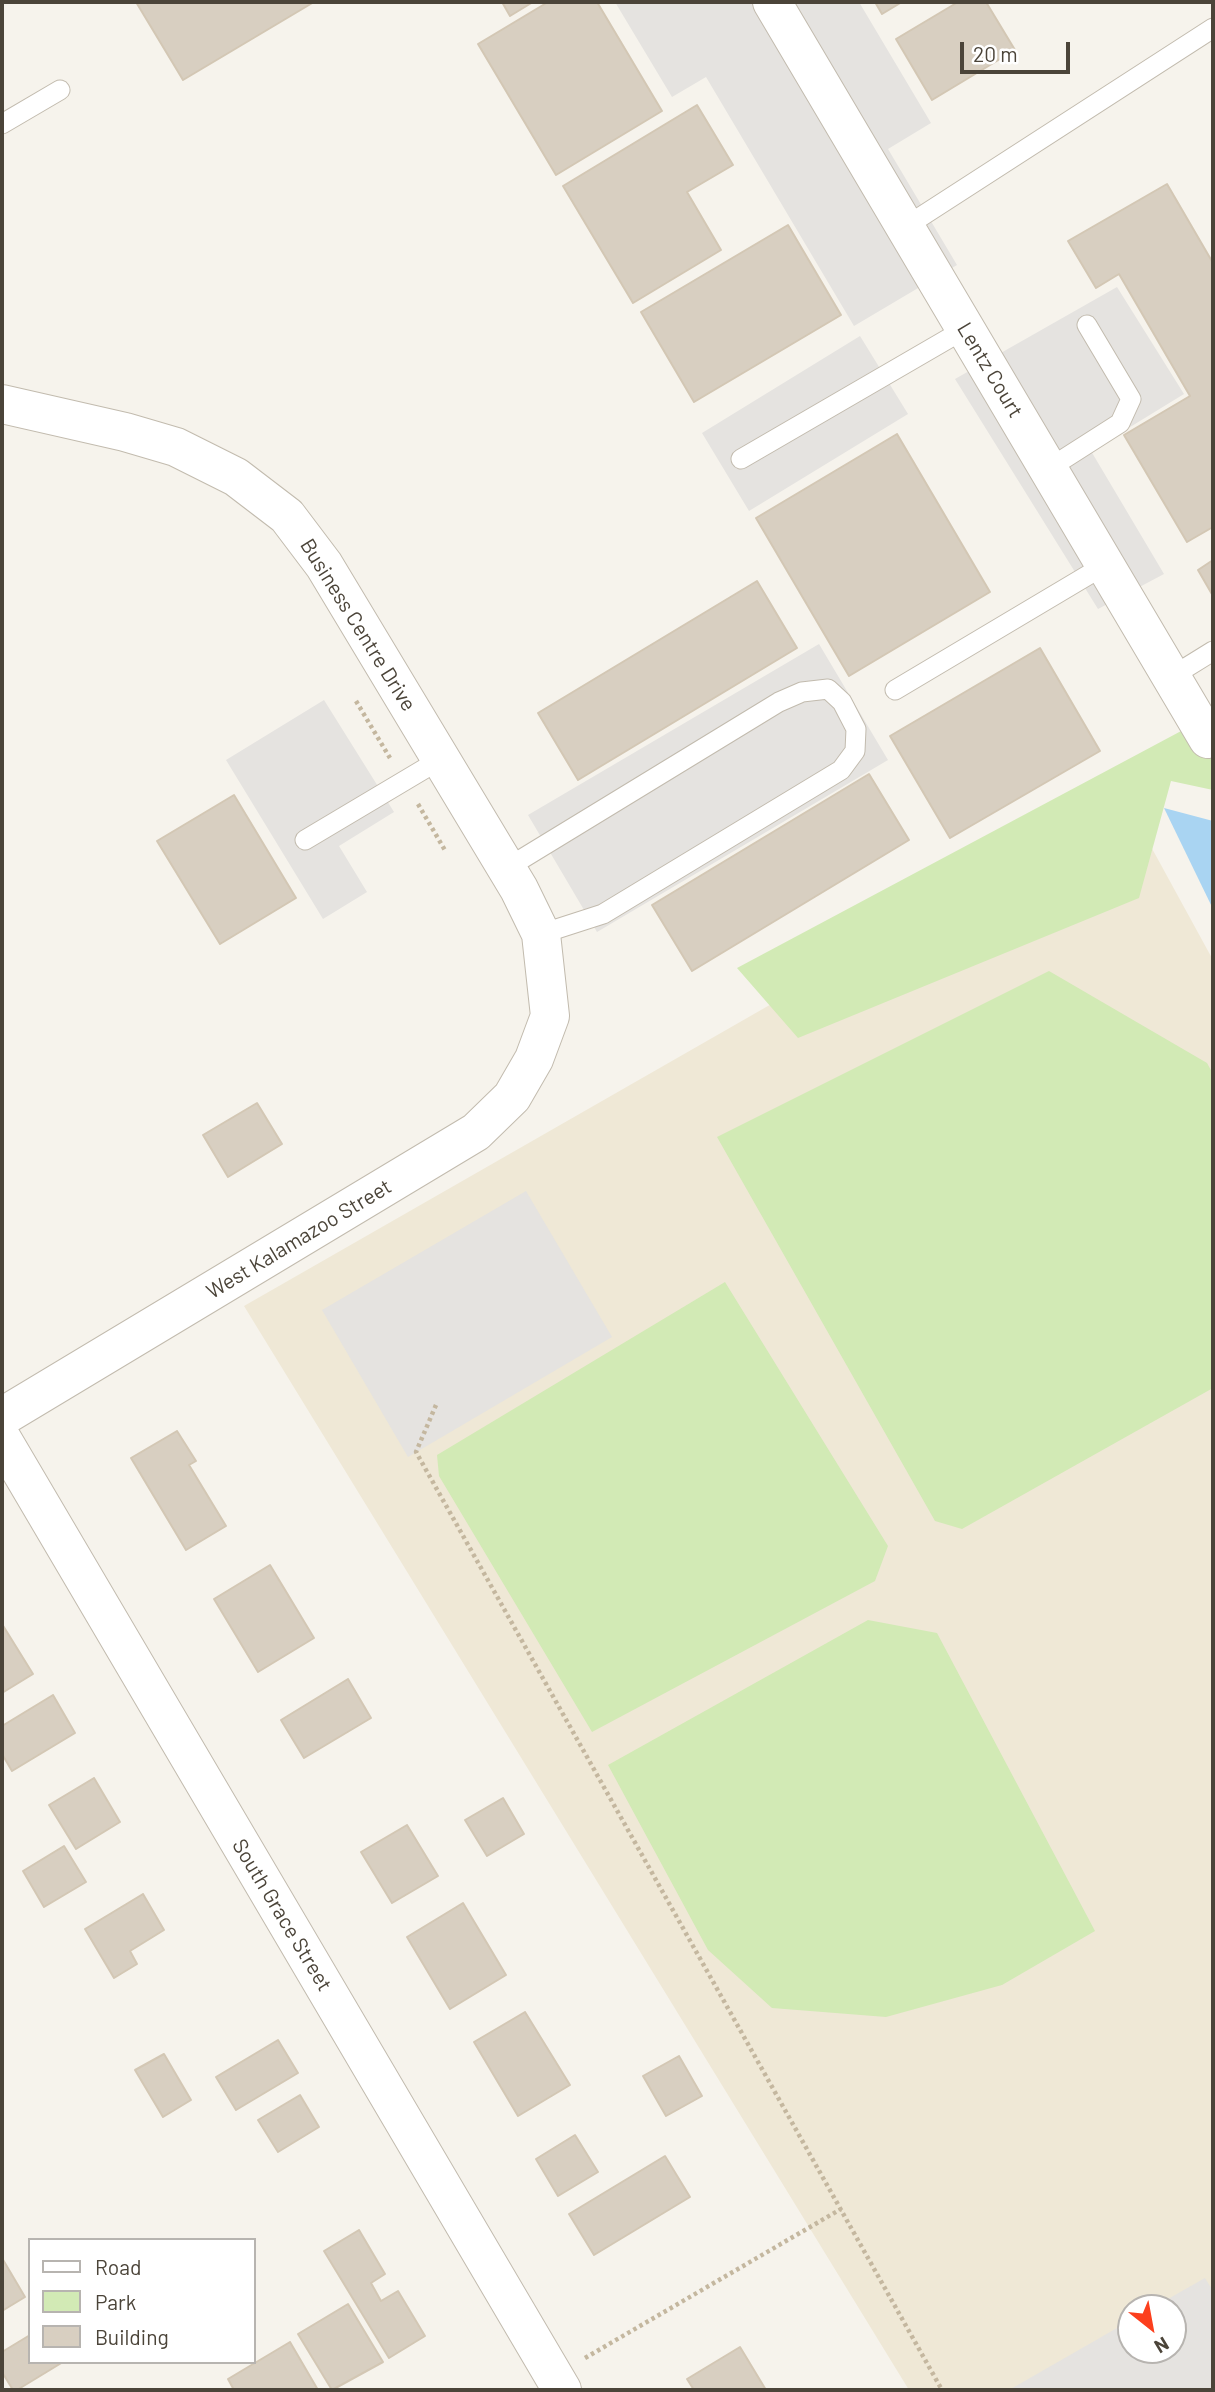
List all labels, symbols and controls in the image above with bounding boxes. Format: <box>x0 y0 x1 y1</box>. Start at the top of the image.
scale bar <box>963 28 1073 72</box>
text: 20 m <box>973 41 1018 66</box>
street label: Lentz Court <box>952 318 1028 422</box>
street label: Business Centre Drive <box>295 534 421 716</box>
street label: West Kalamazoo Street <box>202 1174 396 1304</box>
street label: South Grace Street <box>227 1834 337 1996</box>
legend <box>28 2238 256 2364</box>
text: Road <box>95 2254 141 2279</box>
text: Park <box>95 2289 136 2314</box>
north arrow <box>1117 2294 1187 2364</box>
text: Building <box>95 2324 169 2349</box>
text: N <box>1151 2333 1173 2359</box>

